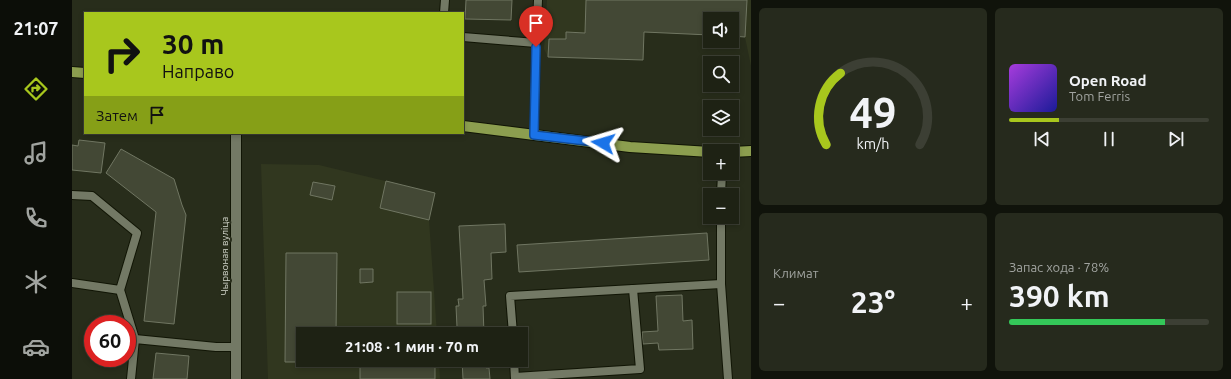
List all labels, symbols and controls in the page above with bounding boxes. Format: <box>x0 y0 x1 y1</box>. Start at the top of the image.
pin <box>519 6 553 47</box>
icon: arrive <box>525 12 547 34</box>
map controls <box>703 12 739 224</box>
button: sound <box>703 12 739 48</box>
text: 21:07 <box>13 18 59 38</box>
icon: right <box>96 28 148 80</box>
text: 30 m <box>162 28 224 59</box>
button: search <box>703 56 739 92</box>
text: Направо <box>162 61 234 81</box>
text: Open Road <box>1069 72 1146 89</box>
icon: directions <box>22 75 50 103</box>
text: 49 <box>850 88 896 135</box>
text: Tom Ferris <box>1069 89 1130 103</box>
button: layers <box>703 100 739 136</box>
icon: arrive <box>146 104 168 126</box>
text: Затем <box>96 107 138 124</box>
position arrow <box>582 122 624 164</box>
icon: previous <box>1031 128 1053 150</box>
icon: pause <box>1098 128 1120 150</box>
icon: next <box>1165 128 1187 150</box>
text: km/h <box>857 135 889 151</box>
icon: music <box>22 139 50 167</box>
button: + <box>703 144 739 180</box>
button: − <box>703 188 739 224</box>
icon: phone <box>22 204 50 232</box>
street label: Чырвоная вуліца <box>219 217 230 295</box>
text: Запас хода · 78% <box>1009 260 1109 274</box>
text: Климат <box>773 266 818 280</box>
icon: climate <box>22 268 50 296</box>
text: 390 km <box>1009 279 1110 313</box>
text: 23° <box>851 285 895 319</box>
text: − <box>773 290 785 315</box>
text: + <box>961 290 973 315</box>
speed limit sign: 60 <box>84 315 136 367</box>
icon: car <box>22 333 50 361</box>
text: 21:08 · 1 мин · 70 m <box>345 338 479 355</box>

